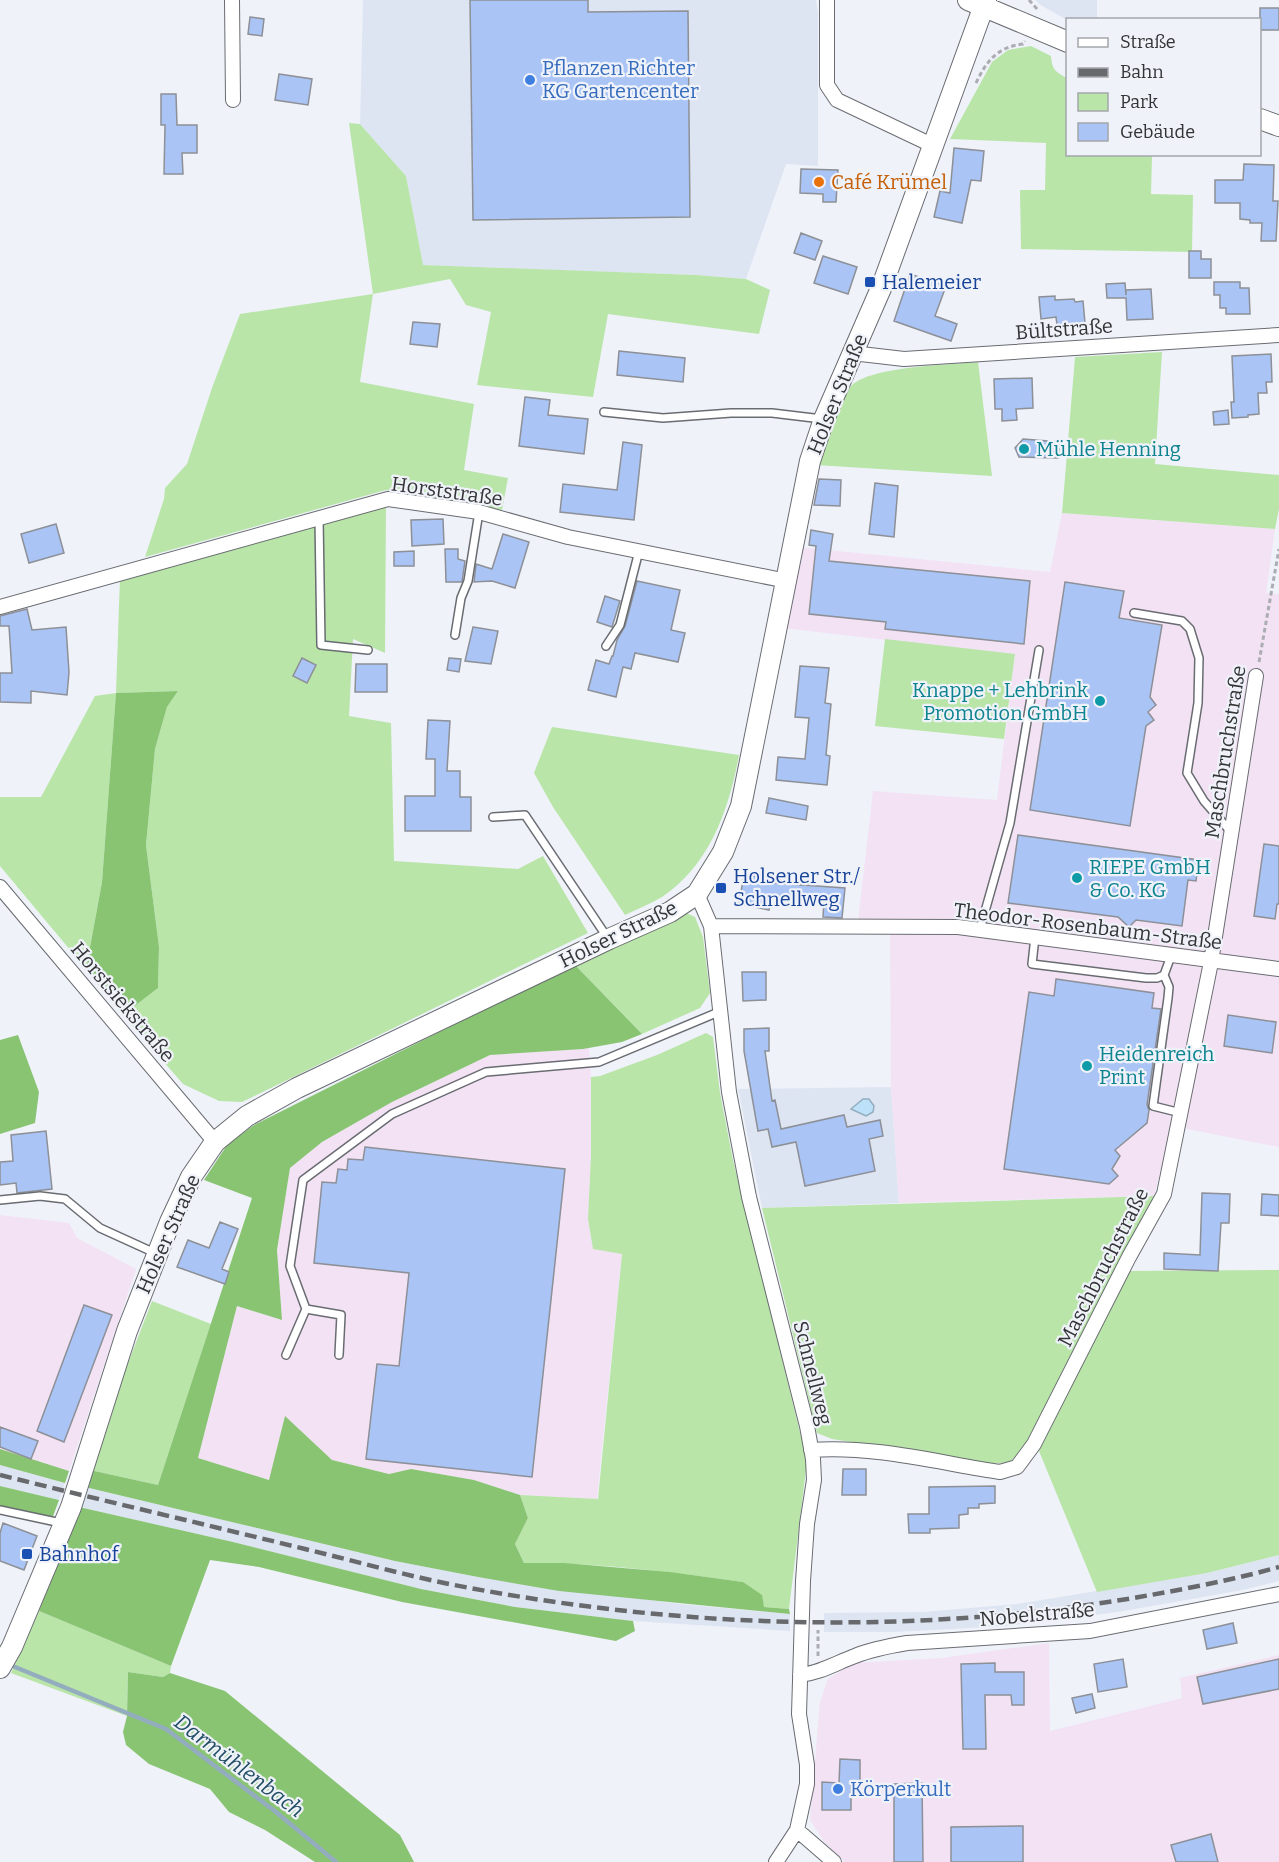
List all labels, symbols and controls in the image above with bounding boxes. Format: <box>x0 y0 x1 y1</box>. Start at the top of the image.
legend <box>1066 18 1261 156</box>
text: Straße <box>1120 31 1176 53</box>
place label: Pflanzen Richter KG Gartencenter <box>542 56 699 103</box>
text: Bahn <box>1120 61 1164 83</box>
marker: Pflanzen Richter KG Gartencenter <box>523 73 537 87</box>
text: Park <box>1120 91 1159 113</box>
text: Gebäude <box>1120 121 1195 143</box>
place label: Café Krümel <box>831 170 947 194</box>
marker: Café Krümel <box>812 175 826 189</box>
place label: Halemeier <box>882 270 981 294</box>
marker: Halemeier <box>863 275 877 289</box>
street label: Bültstraße <box>1015 314 1113 344</box>
street label: Holser Straße <box>802 330 872 458</box>
place label: Mühle Henning <box>1036 437 1181 461</box>
marker: Mühle Henning <box>1017 442 1031 456</box>
street label: Horststraße <box>390 471 504 511</box>
street label: Maschbruchstraße <box>1199 664 1251 840</box>
place label: Knappe + Lehbrink Promotion GmbH <box>912 678 1089 725</box>
marker: Knappe + Lehbrink Promotion GmbH <box>1093 694 1107 708</box>
place label: RIEPE GmbH & Co. KG <box>1089 855 1211 902</box>
place label: Holsener Str./ Schnellweg <box>733 864 860 911</box>
marker: RIEPE GmbH & Co. KG <box>1070 871 1084 885</box>
marker: Holsener Str./ Schnellweg <box>714 881 728 895</box>
street label: Holser Straße <box>555 895 681 973</box>
street label: Theodor-Rosenbaum-Straße <box>952 898 1224 954</box>
street label: Horstsiekstraße <box>66 937 180 1067</box>
place label: Heidenreich Print <box>1099 1042 1215 1089</box>
marker: Heidenreich Print <box>1080 1059 1094 1073</box>
street label: Holser Straße <box>131 1171 205 1297</box>
street label: Maschbruchstraße <box>1053 1184 1153 1350</box>
street label: Schnellweg <box>788 1318 838 1428</box>
place label: Bahnhof <box>39 1542 120 1566</box>
marker: Bahnhof <box>20 1547 34 1561</box>
street label: Nobelstraße <box>979 1597 1095 1631</box>
water label: Darmühlenbach <box>169 1709 309 1823</box>
place label: Körperkult <box>850 1777 951 1801</box>
marker: Körperkult <box>831 1782 845 1796</box>

